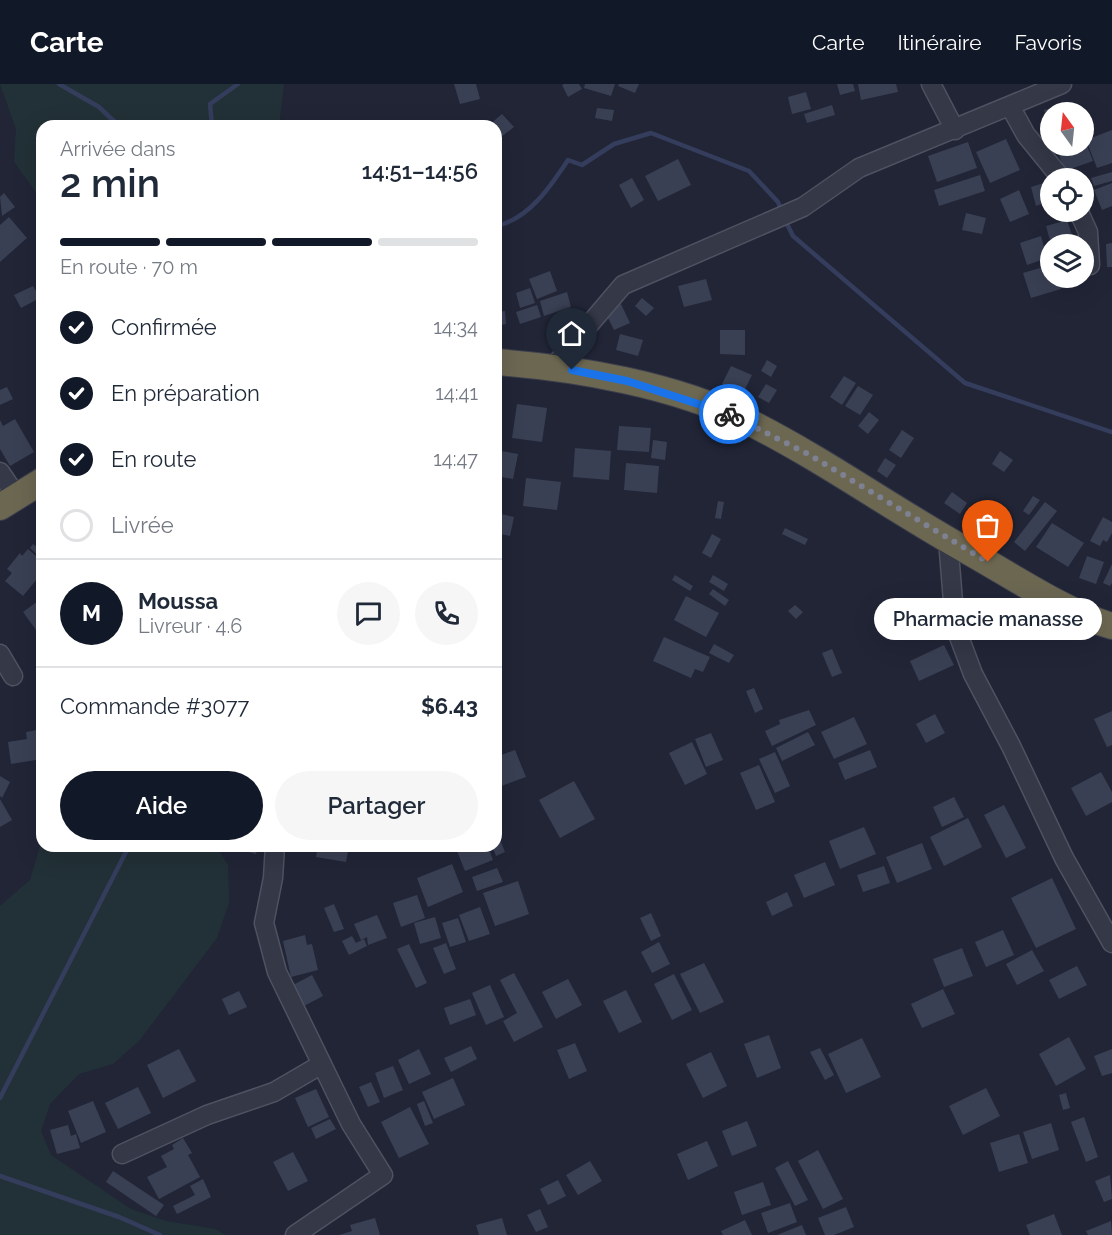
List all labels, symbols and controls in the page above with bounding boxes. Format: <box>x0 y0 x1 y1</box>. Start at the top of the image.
text: Carte <box>30 26 103 59</box>
text: Carte <box>812 30 864 55</box>
text: Itinéraire <box>897 30 981 55</box>
text: Favoris <box>1014 30 1082 55</box>
north arrow <box>1040 102 1094 156</box>
map controls <box>1040 102 1094 288</box>
text: Arrivée dans <box>60 137 175 161</box>
text: 14:51–14:56 <box>362 158 478 184</box>
text: 2 min <box>60 160 160 206</box>
button: locate <box>1040 168 1094 222</box>
button: layers <box>1040 234 1094 288</box>
text: En route · 70 m <box>60 255 198 279</box>
pin <box>546 308 597 370</box>
icon: check <box>60 311 93 344</box>
text: Confirmée <box>111 314 217 340</box>
text: 14:34 <box>433 315 478 339</box>
icon: home <box>555 317 588 350</box>
icon: check <box>60 377 93 410</box>
text: En préparation <box>111 380 260 406</box>
text: 14:41 <box>435 381 478 405</box>
courier <box>699 384 759 444</box>
icon: bike <box>713 398 746 431</box>
icon: check <box>60 443 93 476</box>
text: En route <box>111 446 196 472</box>
text: 14:47 <box>433 447 478 471</box>
pin <box>962 500 1013 562</box>
icon: bag <box>971 509 1004 542</box>
text: Livrée <box>111 512 174 538</box>
button: chat <box>337 582 400 645</box>
button: phone <box>415 582 478 645</box>
text: Moussa <box>138 588 218 614</box>
callout: Pharmacie manasse <box>874 598 1102 640</box>
text: M <box>82 600 101 626</box>
text: Pharmacie manasse <box>893 607 1083 631</box>
text: Livreur · 4.6 <box>138 614 242 638</box>
text: Commande #3077 <box>60 693 249 719</box>
text: $6.43 <box>421 693 478 719</box>
button: Aide <box>60 771 263 840</box>
button: Partager <box>275 771 478 840</box>

